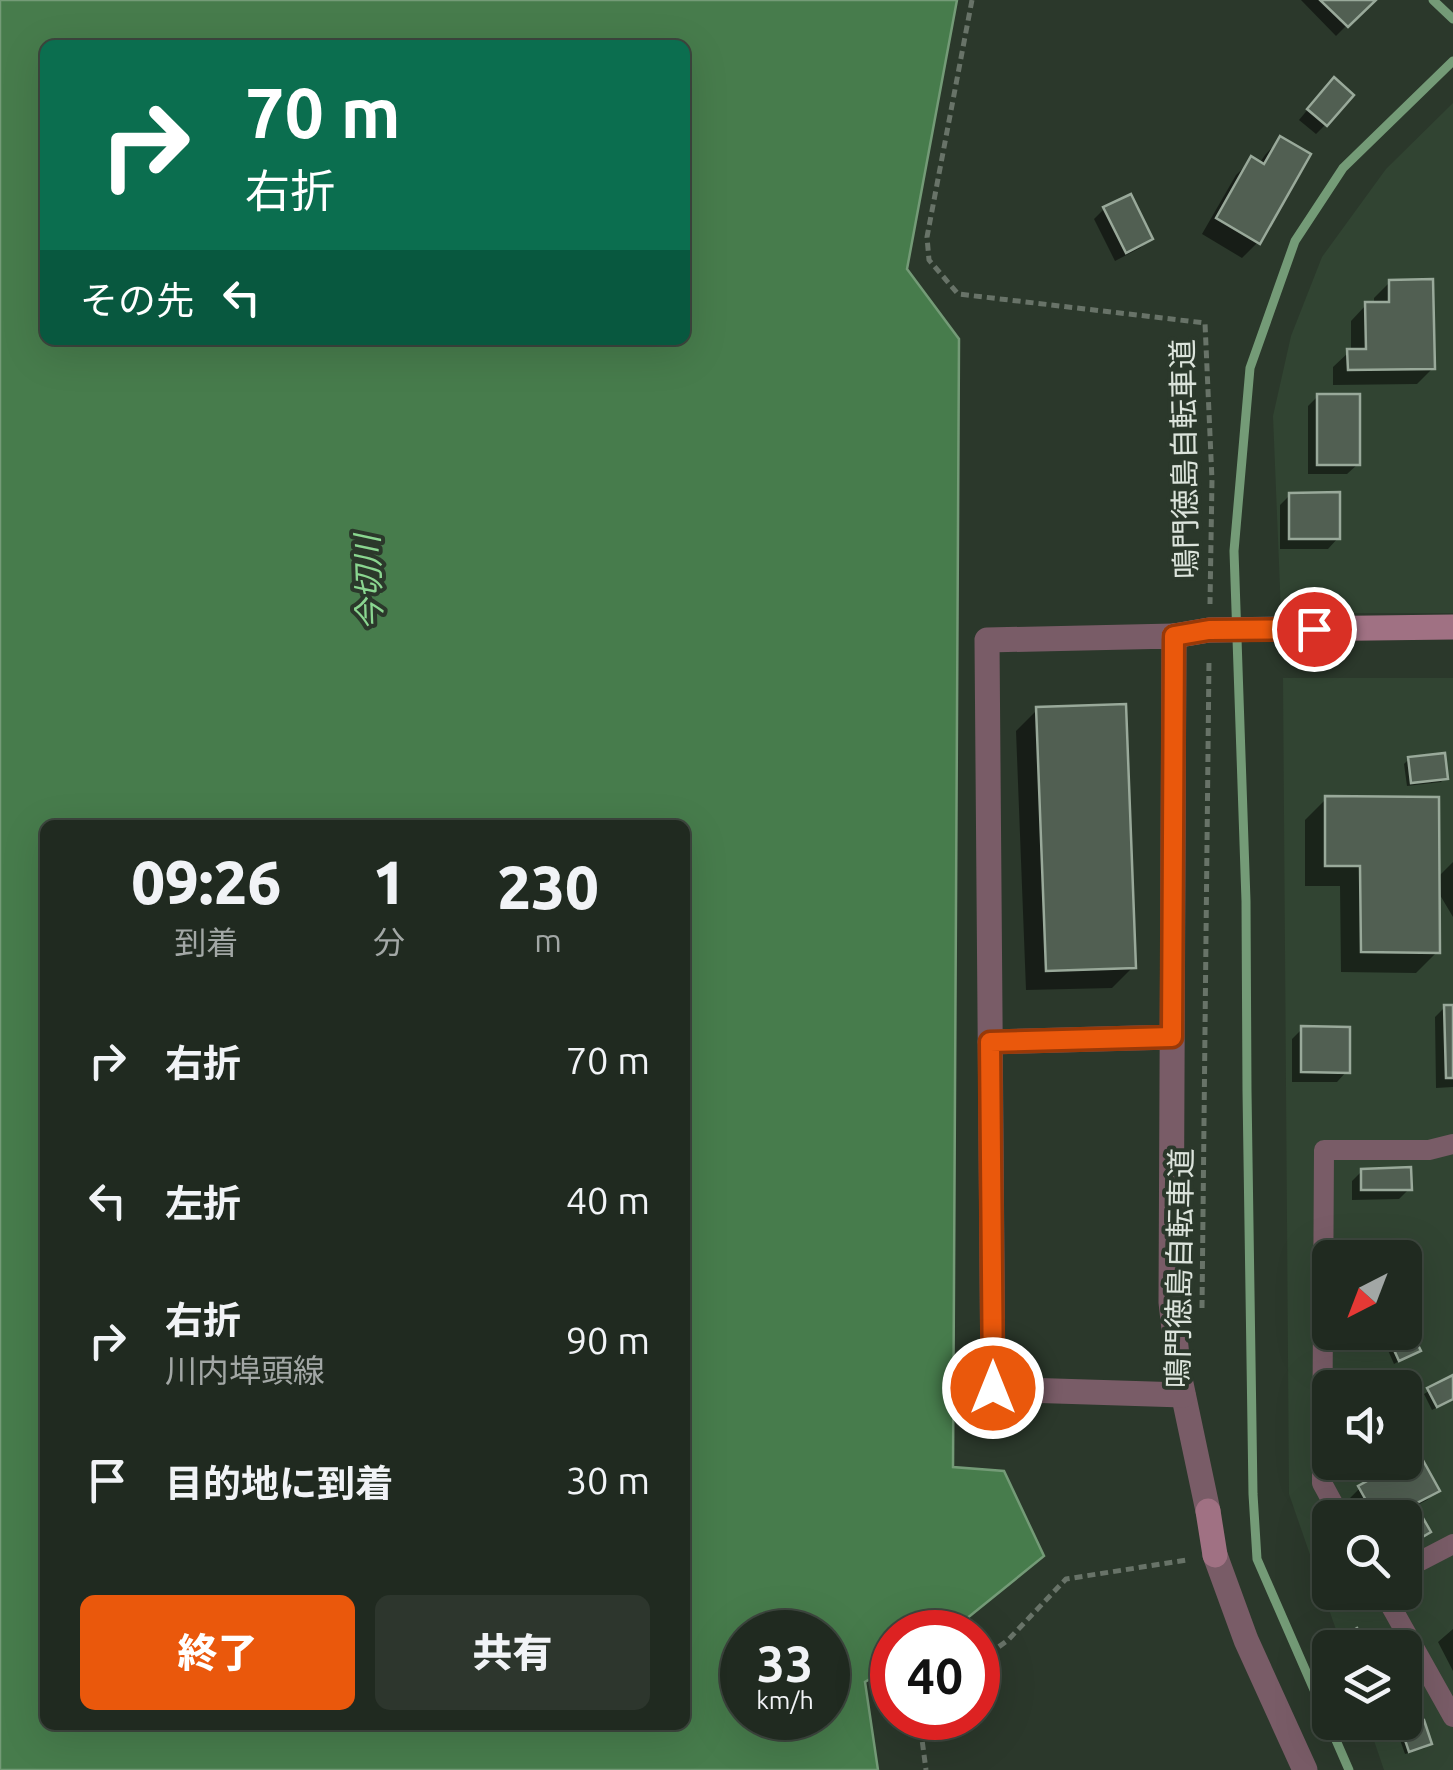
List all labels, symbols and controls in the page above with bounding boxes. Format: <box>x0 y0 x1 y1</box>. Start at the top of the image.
text: 70 m <box>245 73 401 151</box>
icon: right <box>80 80 210 210</box>
text: 右折 <box>245 165 335 216</box>
icon: left <box>214 270 269 325</box>
text: その先 <box>80 279 194 321</box>
street label: 鳴門徳島自転車道 <box>1165 339 1203 579</box>
water label: 今切川 <box>348 531 388 632</box>
pin <box>1272 587 1357 672</box>
icon: arrive <box>1287 602 1342 657</box>
text: 09:26 <box>131 848 281 915</box>
text: 1 <box>372 848 406 915</box>
text: 230 <box>497 853 599 920</box>
text: m <box>534 922 562 958</box>
text: 到着 <box>174 924 238 960</box>
text: 分 <box>373 924 405 960</box>
icon: right <box>80 1033 135 1088</box>
text: 70 m <box>566 1039 650 1081</box>
text: 右折 <box>165 1042 241 1084</box>
street label: 鳴門徳島自転車道 <box>1160 1148 1198 1388</box>
icon: left <box>80 1173 135 1228</box>
text: 40 m <box>566 1179 650 1221</box>
text: 左折 <box>165 1182 241 1224</box>
north arrow <box>1312 1240 1422 1350</box>
map controls <box>1312 1240 1422 1740</box>
text: 右折 <box>165 1299 241 1341</box>
icon: right <box>80 1313 135 1368</box>
text: 90 m <box>566 1319 650 1361</box>
position arrow <box>941 1336 1045 1440</box>
text: 川内埠頭線 <box>165 1352 325 1388</box>
button: sound <box>1312 1370 1422 1480</box>
icon: arrive <box>80 1453 135 1508</box>
text: 30 m <box>566 1459 650 1501</box>
text: 目的地に到着 <box>165 1462 393 1504</box>
button: search <box>1312 1500 1422 1610</box>
button: 終了 <box>80 1595 355 1710</box>
button: 共有 <box>375 1595 650 1710</box>
speed limit sign: 40 <box>870 1610 1000 1740</box>
button: layers <box>1312 1630 1422 1740</box>
text: 33 <box>757 1635 813 1691</box>
text: km/h <box>756 1686 814 1714</box>

